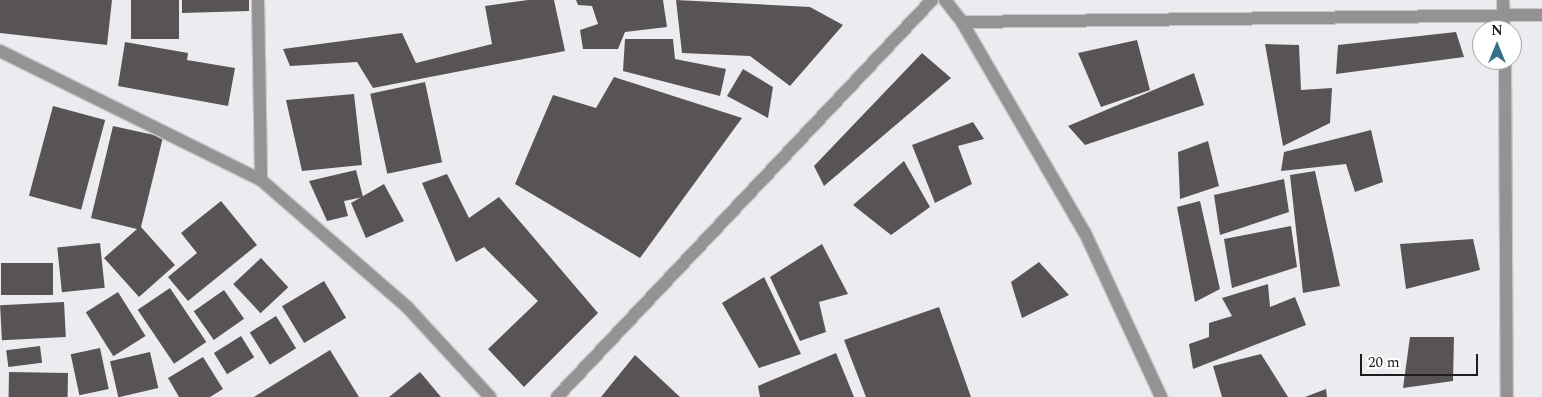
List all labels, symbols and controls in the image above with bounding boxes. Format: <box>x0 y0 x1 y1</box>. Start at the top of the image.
north arrow <box>1472 20 1522 70</box>
text: N <box>1491 20 1503 41</box>
scale bar <box>1362 344 1480 376</box>
text: 20 m <box>1368 351 1400 374</box>

